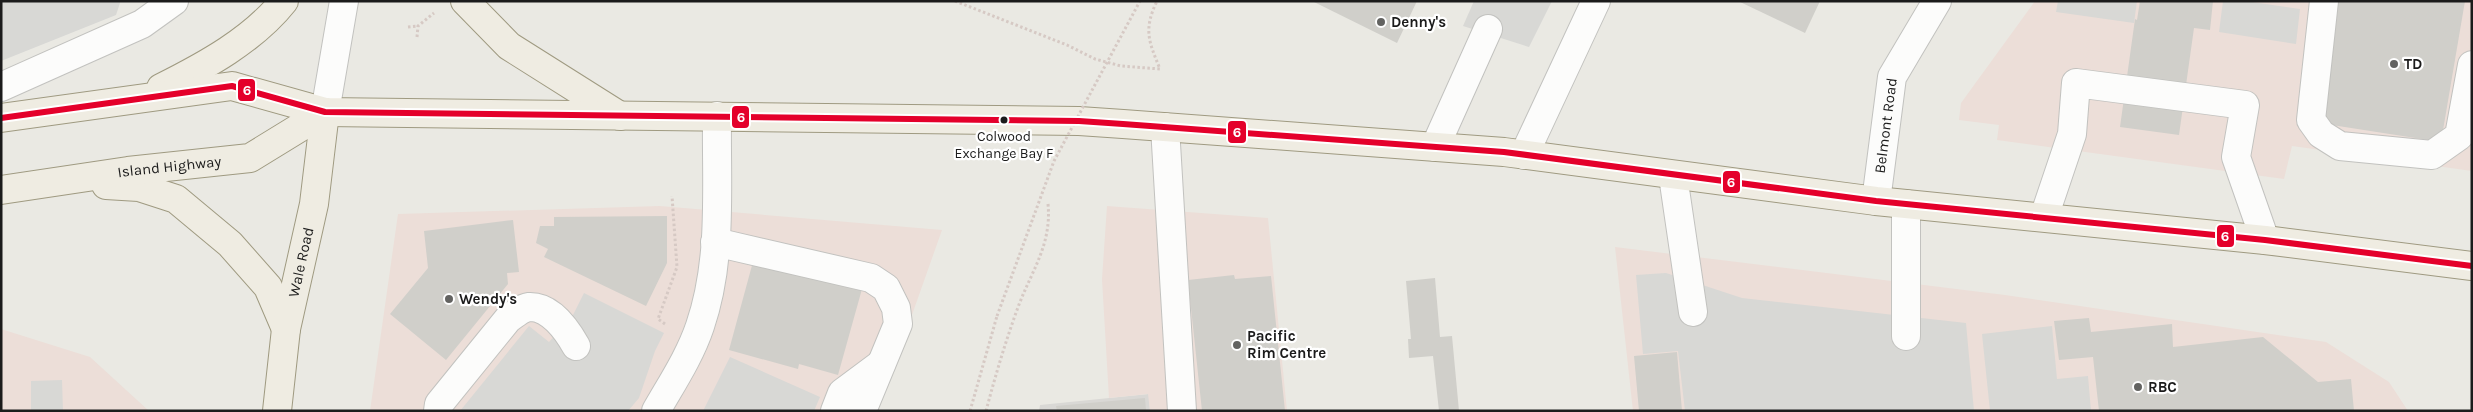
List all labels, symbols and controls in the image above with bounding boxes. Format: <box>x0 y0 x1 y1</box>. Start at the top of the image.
place label: Denny's <box>1391 13 1446 31</box>
marker: Denny's <box>1375 16 1387 28</box>
place label: TD <box>2404 55 2422 73</box>
marker: TD <box>2388 58 2400 70</box>
street label: Belmont Road <box>1871 77 1901 175</box>
line badge: 6 <box>237 78 256 102</box>
text: 6 <box>243 82 251 99</box>
line badge: 6 <box>731 105 750 129</box>
text: 6 <box>737 109 745 126</box>
marker: Colwood Exchange Bay F <box>999 115 1009 125</box>
line badge: 6 <box>1227 120 1247 144</box>
text: 6 <box>1233 124 1241 141</box>
place label: Colwood Exchange Bay F <box>955 128 1053 162</box>
street label: Island Highway <box>116 152 222 181</box>
line badge: 6 <box>1722 170 1741 194</box>
text: 6 <box>1727 174 1735 191</box>
line badge: 6 <box>2216 224 2235 248</box>
street label: Wale Road <box>284 225 318 299</box>
text: 6 <box>2221 228 2229 245</box>
place label: Wendy's <box>459 290 517 308</box>
marker: Wendy's <box>443 293 455 305</box>
place label: Pacific Rim Centre <box>1247 327 1326 362</box>
marker: Pacific Rim Centre <box>1231 339 1243 351</box>
place label: RBC <box>2148 378 2177 396</box>
marker: RBC <box>2132 381 2144 393</box>

